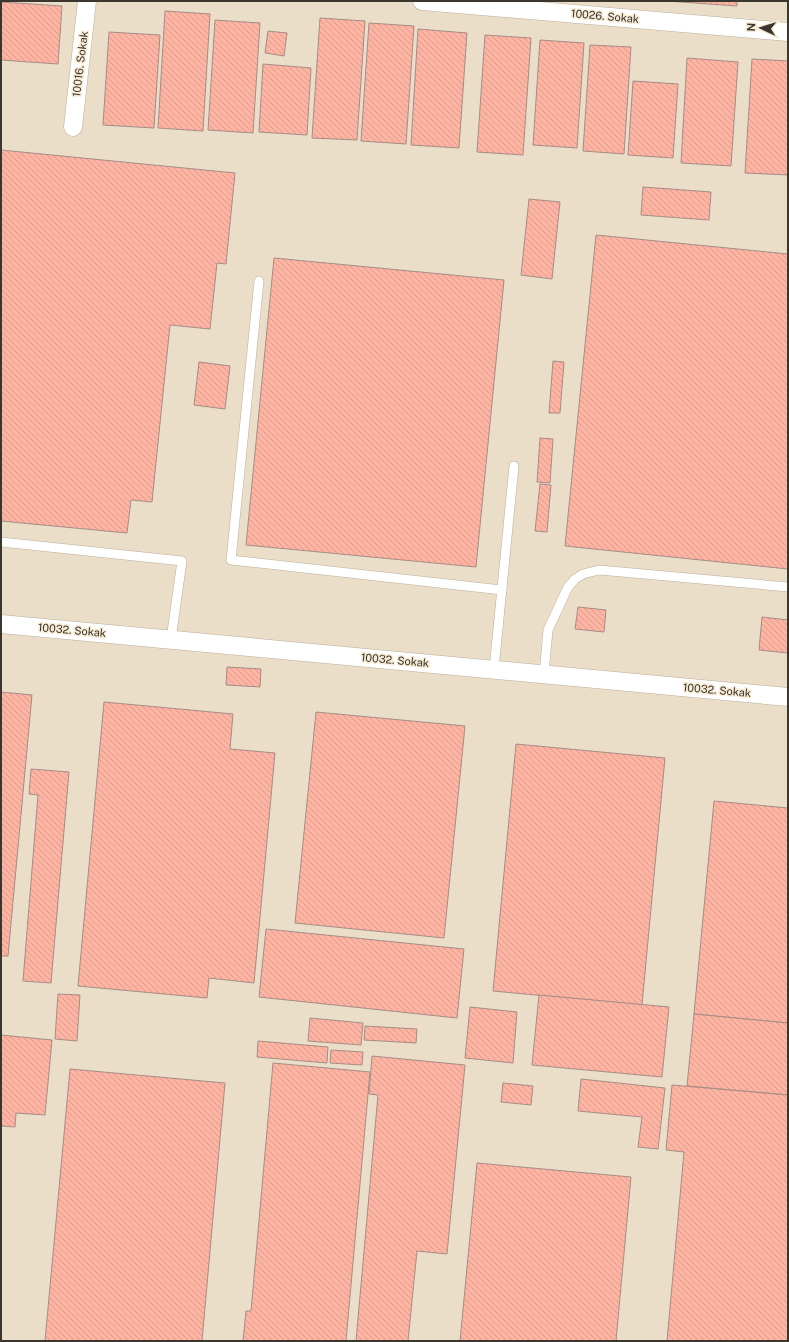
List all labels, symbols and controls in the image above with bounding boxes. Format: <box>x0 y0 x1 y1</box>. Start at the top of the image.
street label: 10026. Sokak <box>570 7 640 25</box>
north arrow <box>741 8 781 48</box>
text: N <box>745 23 757 32</box>
street label: 10016. Sokak <box>70 30 90 98</box>
street label: 10032. Sokak <box>37 621 107 639</box>
street label: 10032. Sokak <box>360 651 430 669</box>
street label: 10032. Sokak <box>682 681 752 699</box>

